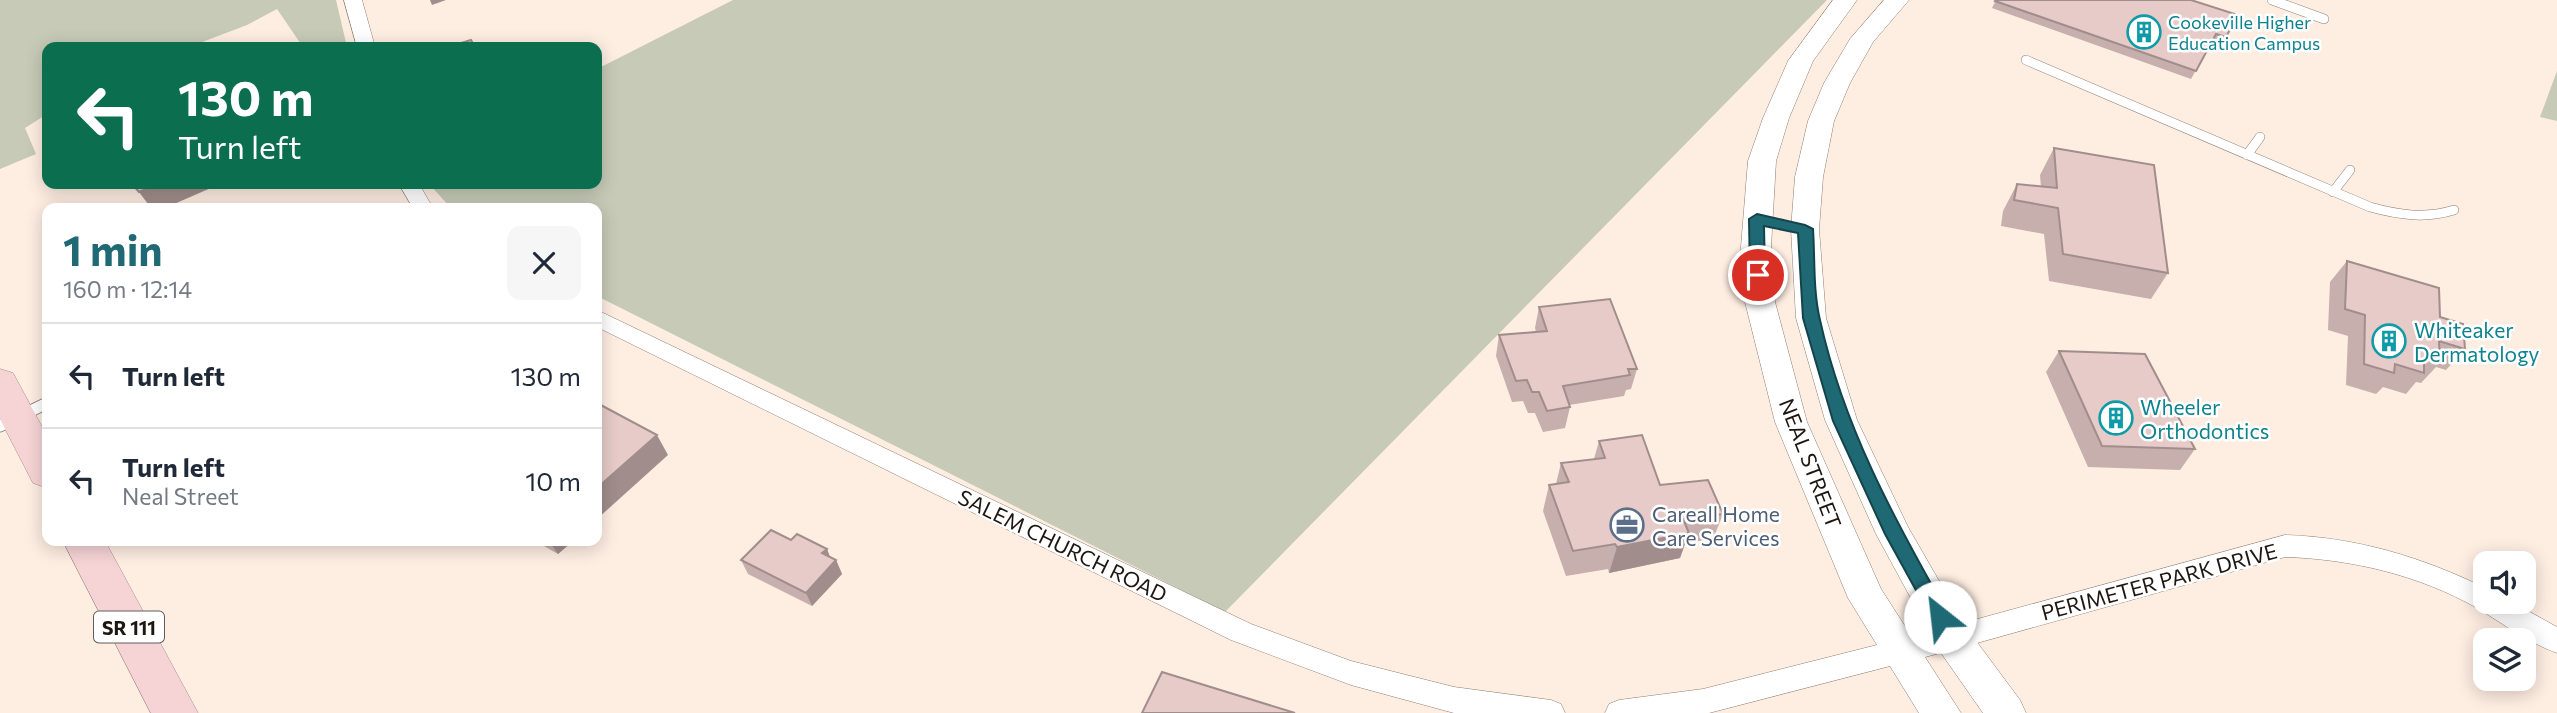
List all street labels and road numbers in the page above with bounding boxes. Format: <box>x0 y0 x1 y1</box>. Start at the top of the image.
street label: NEAL STREET <box>1775 395 1847 531</box>
street label: SALEM CHURCH ROAD <box>955 484 1171 606</box>
street label: PERIMETER PARK DRIVE <box>2038 537 2280 625</box>
road number: SR 111 <box>94 612 164 642</box>

